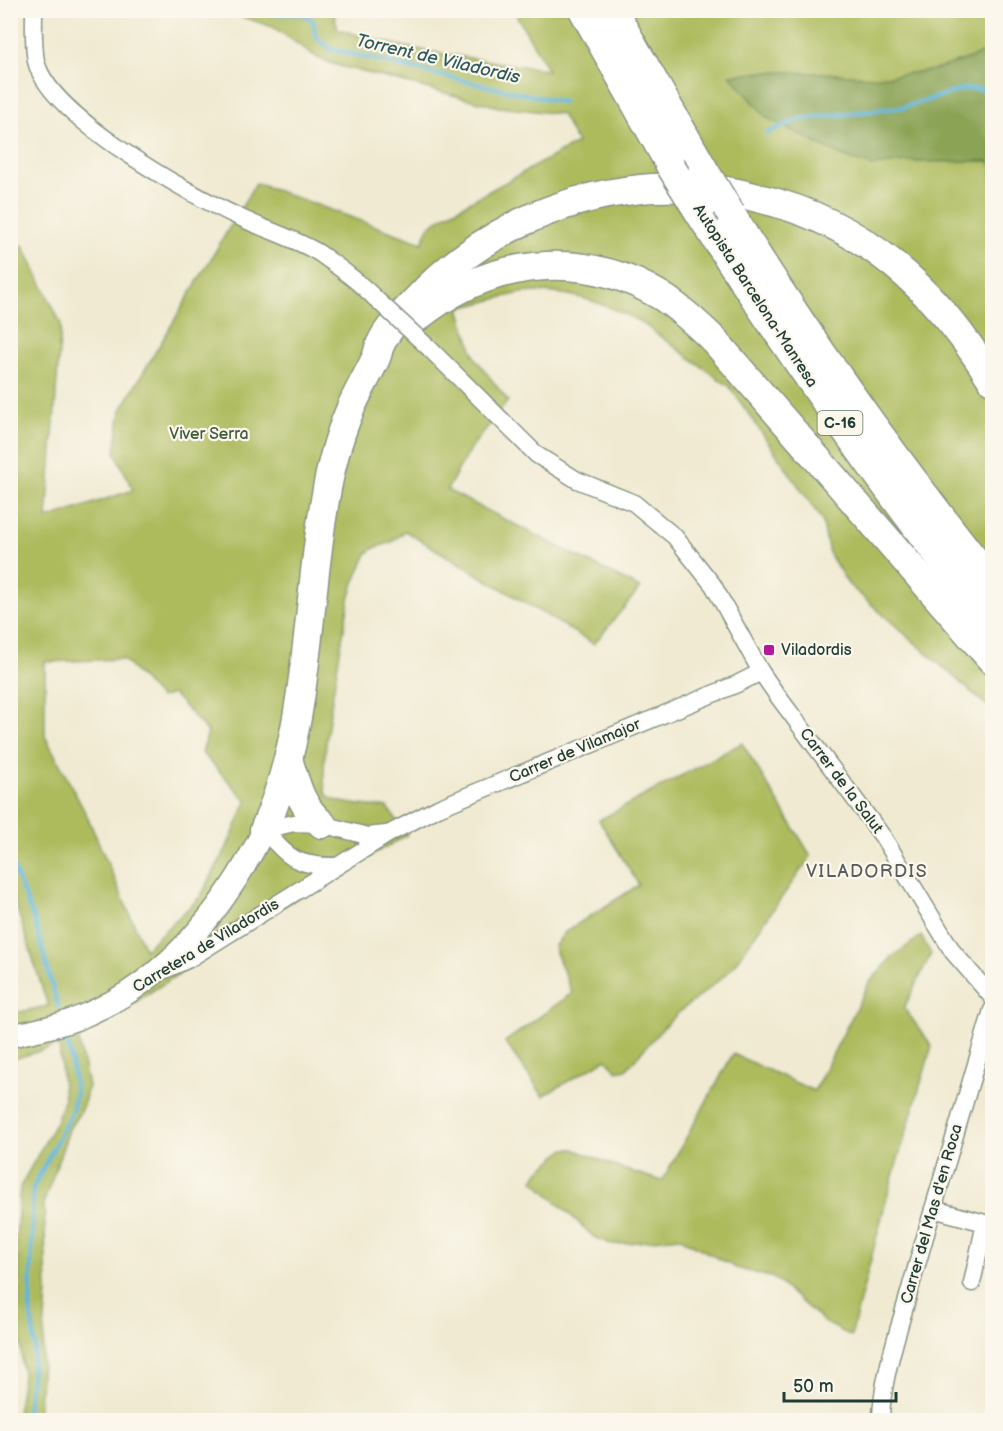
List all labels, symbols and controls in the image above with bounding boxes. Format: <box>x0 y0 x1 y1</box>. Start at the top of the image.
water label: Torrent de Viladordis <box>354 30 522 88</box>
street label: Autopista Barcelona-Manresa <box>689 201 821 391</box>
road number: C-16 <box>818 411 862 435</box>
park label: Viver Serra <box>169 425 249 444</box>
place label: Viladordis <box>781 641 852 660</box>
marker: Viladordis <box>762 643 776 657</box>
street label: Carrer de Vilamajor <box>506 715 644 787</box>
street label: Carrer de la Salut <box>795 725 887 837</box>
district label: VILADORDIS <box>806 861 928 882</box>
street label: Carretera de Viladordis <box>129 895 283 997</box>
street label: Carrer del Mas d'en Roca <box>897 1122 967 1306</box>
scale bar <box>784 1365 896 1403</box>
text: 50 m <box>793 1376 834 1397</box>

